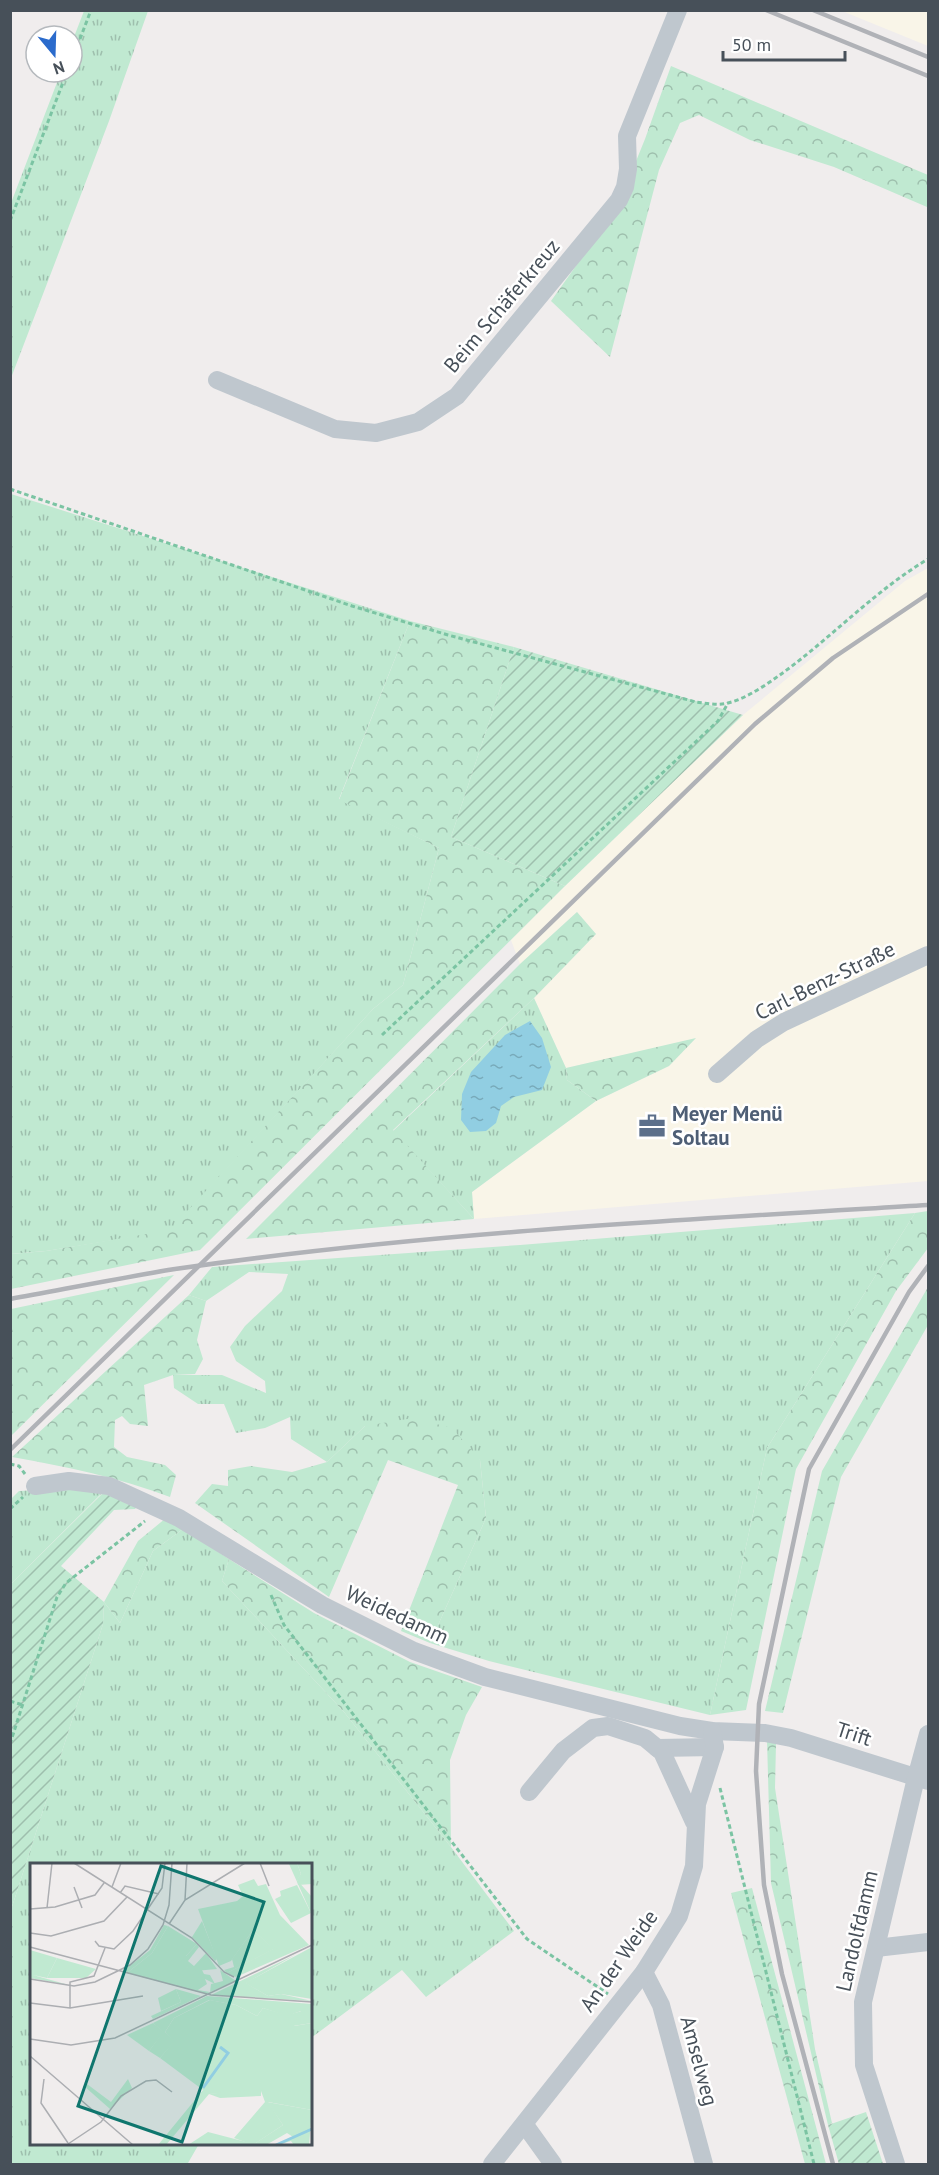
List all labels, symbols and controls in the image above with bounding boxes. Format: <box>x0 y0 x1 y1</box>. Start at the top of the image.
north arrow <box>24 24 84 84</box>
scale bar <box>723 24 844 62</box>
text: 50 m <box>732 33 771 56</box>
text: N <box>51 57 67 79</box>
street label: Beim Schäferkreuz <box>438 233 566 378</box>
street label: Carl-Benz-Straße <box>750 935 899 1026</box>
place label: Meyer Menü Soltau <box>672 1100 783 1151</box>
office icon: Meyer Menü Soltau <box>637 1111 667 1141</box>
street label: Weidedamm <box>341 1579 453 1650</box>
street label: Trift <box>833 1715 875 1752</box>
inset map <box>30 1863 312 2145</box>
street label: Landolfdamm <box>829 1868 884 1994</box>
street label: An der Weide <box>574 1904 664 2017</box>
street label: Amselweg <box>675 2013 724 2109</box>

